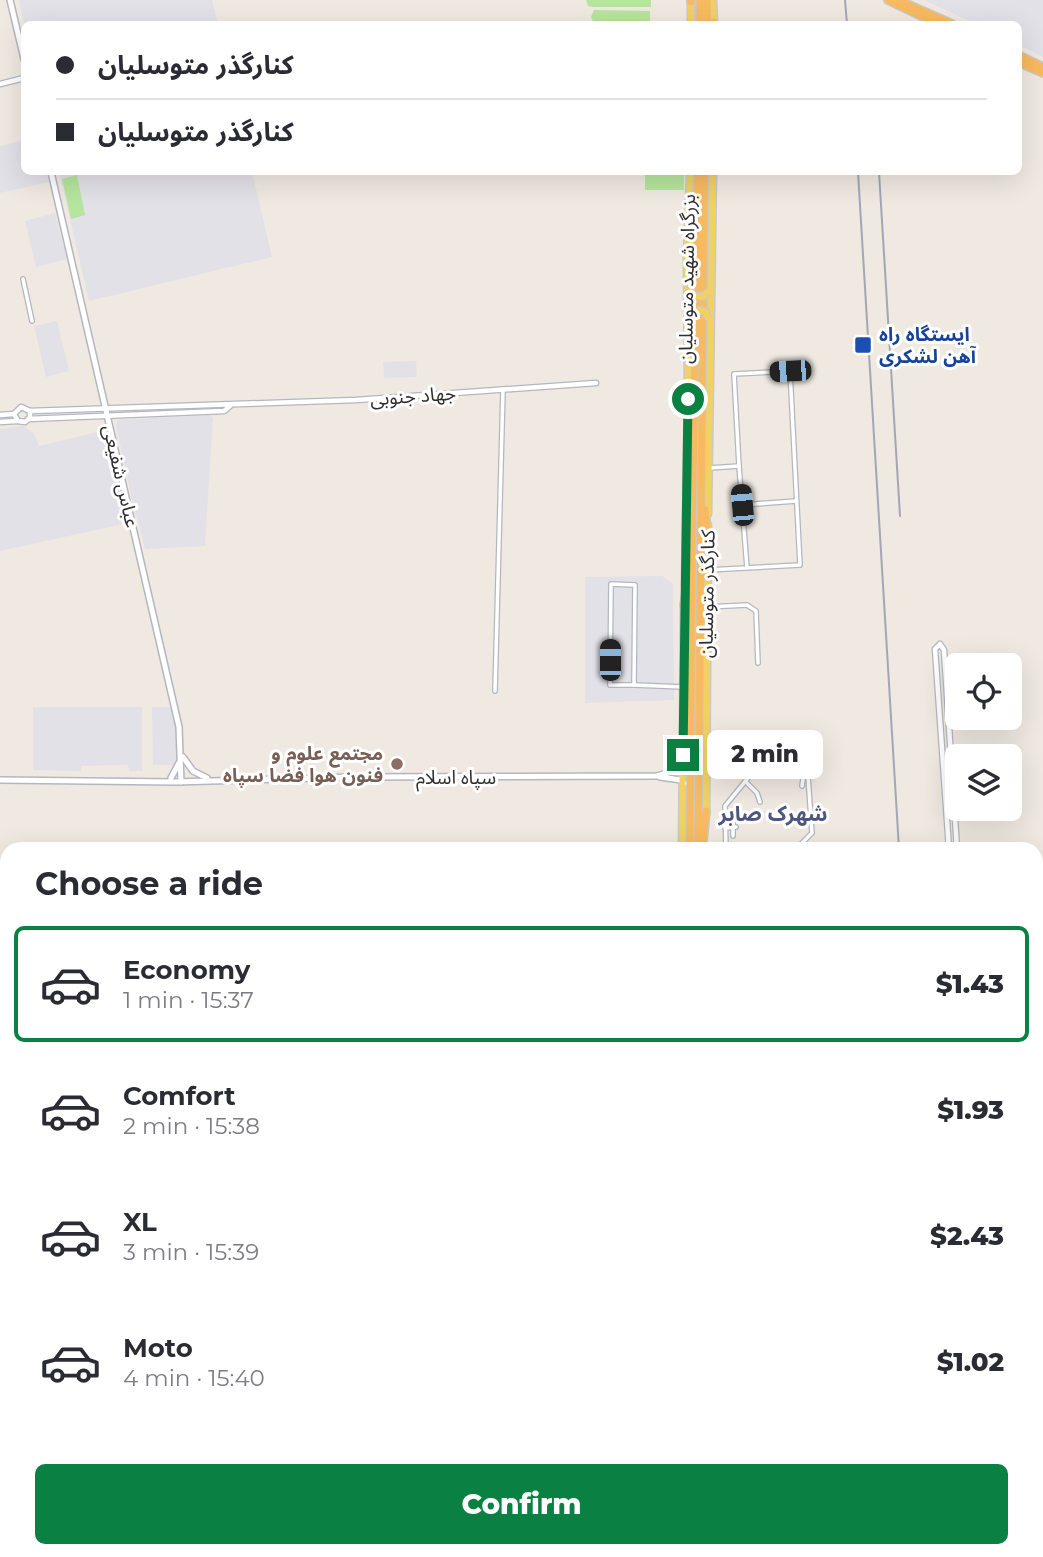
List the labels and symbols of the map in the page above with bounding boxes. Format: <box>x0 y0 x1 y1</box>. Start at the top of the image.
street label: بزرگراه شهید متوسلیان <box>674 194 700 364</box>
place label: ایستگاه راه آهن لشکری <box>879 323 977 368</box>
marker: ایستگاه راه آهن لشکری <box>853 335 873 355</box>
car <box>769 359 812 383</box>
street label: جهاد جنوبی <box>369 382 457 410</box>
route start <box>672 383 704 415</box>
street label: عباس شفیعی <box>98 422 144 530</box>
car <box>730 483 755 527</box>
street label: کنارگذر متوسلیان <box>694 529 720 658</box>
car <box>600 639 621 681</box>
callout: 2 min <box>708 730 823 780</box>
route end <box>667 739 699 771</box>
place label: مجتمع علوم و فنون هوا فضا سپاه <box>223 742 383 787</box>
marker: مجتمع علوم و فنون هوا فضا سپاه <box>389 756 405 772</box>
street label: سپاه اسلام <box>416 766 496 792</box>
district label: شهرک صابر <box>718 801 827 826</box>

